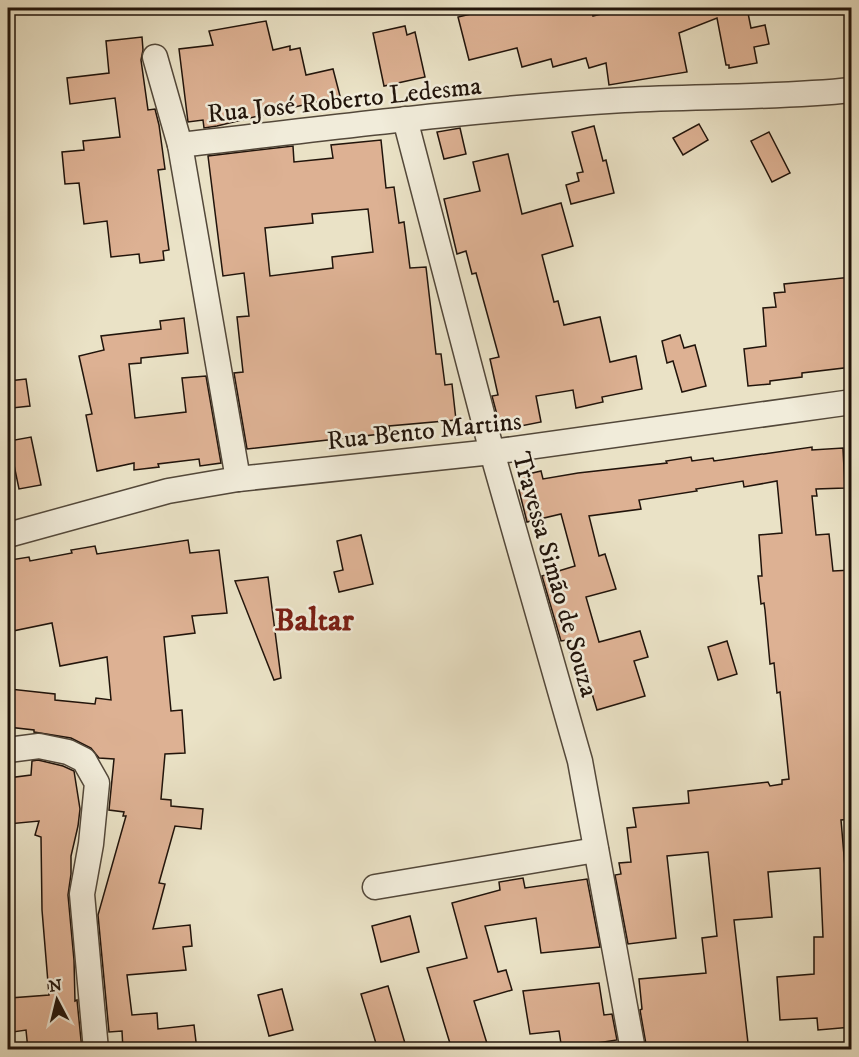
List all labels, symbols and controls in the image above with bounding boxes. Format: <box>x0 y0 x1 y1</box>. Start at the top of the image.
street label: Rua José Roberto Ledesma <box>205 70 483 131</box>
street label: Rua Bento Martins <box>325 405 523 458</box>
street label: Travessa Simão de Souza <box>504 448 605 701</box>
district label: Baltar <box>274 601 355 641</box>
north arrow <box>27 970 87 1030</box>
text: N <box>48 975 63 997</box>

